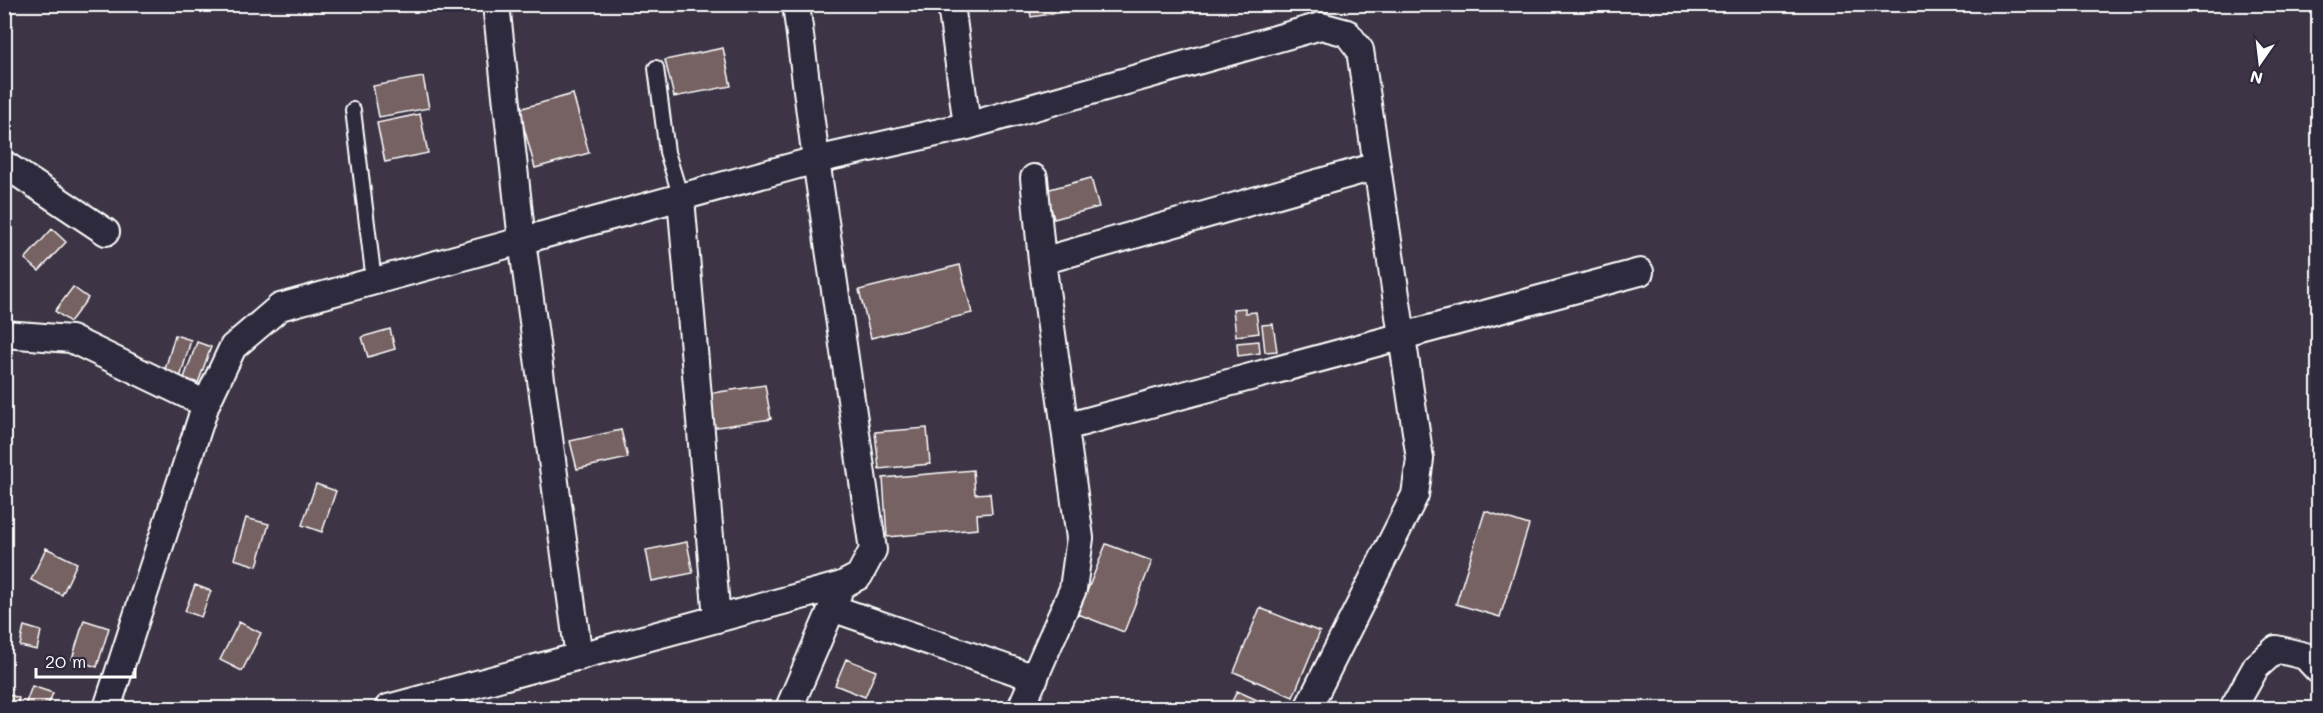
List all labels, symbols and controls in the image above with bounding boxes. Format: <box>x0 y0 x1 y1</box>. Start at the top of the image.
north arrow <box>2230 33 2290 93</box>
text: N <box>2248 66 2265 90</box>
scale bar <box>36 641 135 679</box>
text: 20 m <box>45 649 86 673</box>

